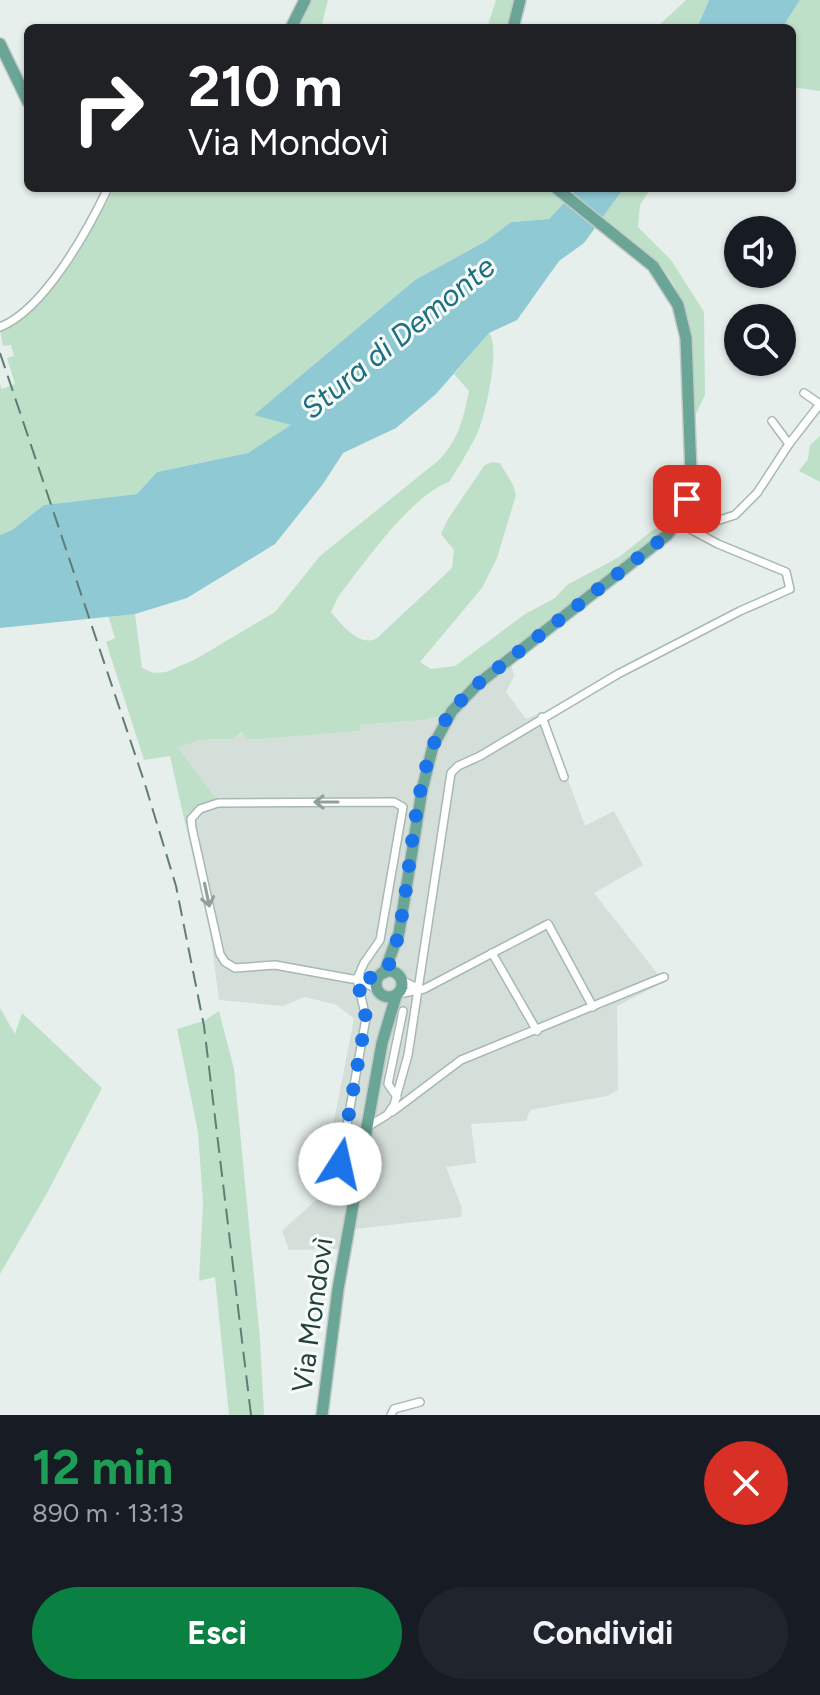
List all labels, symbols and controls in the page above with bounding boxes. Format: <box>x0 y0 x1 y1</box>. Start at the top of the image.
text: 210 m <box>188 53 343 120</box>
icon: right <box>56 56 160 160</box>
text: Via Mondovì <box>188 121 389 164</box>
map controls <box>724 216 796 376</box>
button: sound <box>724 216 796 288</box>
water label: Stura di Demonte <box>294 248 502 426</box>
button: search <box>724 304 796 376</box>
pin <box>653 465 721 533</box>
icon: arrive <box>665 477 709 521</box>
one-way arrow <box>313 794 340 810</box>
one-way arrow <box>200 882 215 907</box>
position arrow <box>298 1122 382 1206</box>
street label: Via Mondovì <box>284 1235 340 1395</box>
text: 12 min <box>32 1438 173 1496</box>
button: close <box>704 1441 788 1525</box>
text: 890 m · 13:13 <box>32 1497 184 1529</box>
button: Esci <box>32 1587 402 1679</box>
button: Condividi <box>418 1587 788 1679</box>

